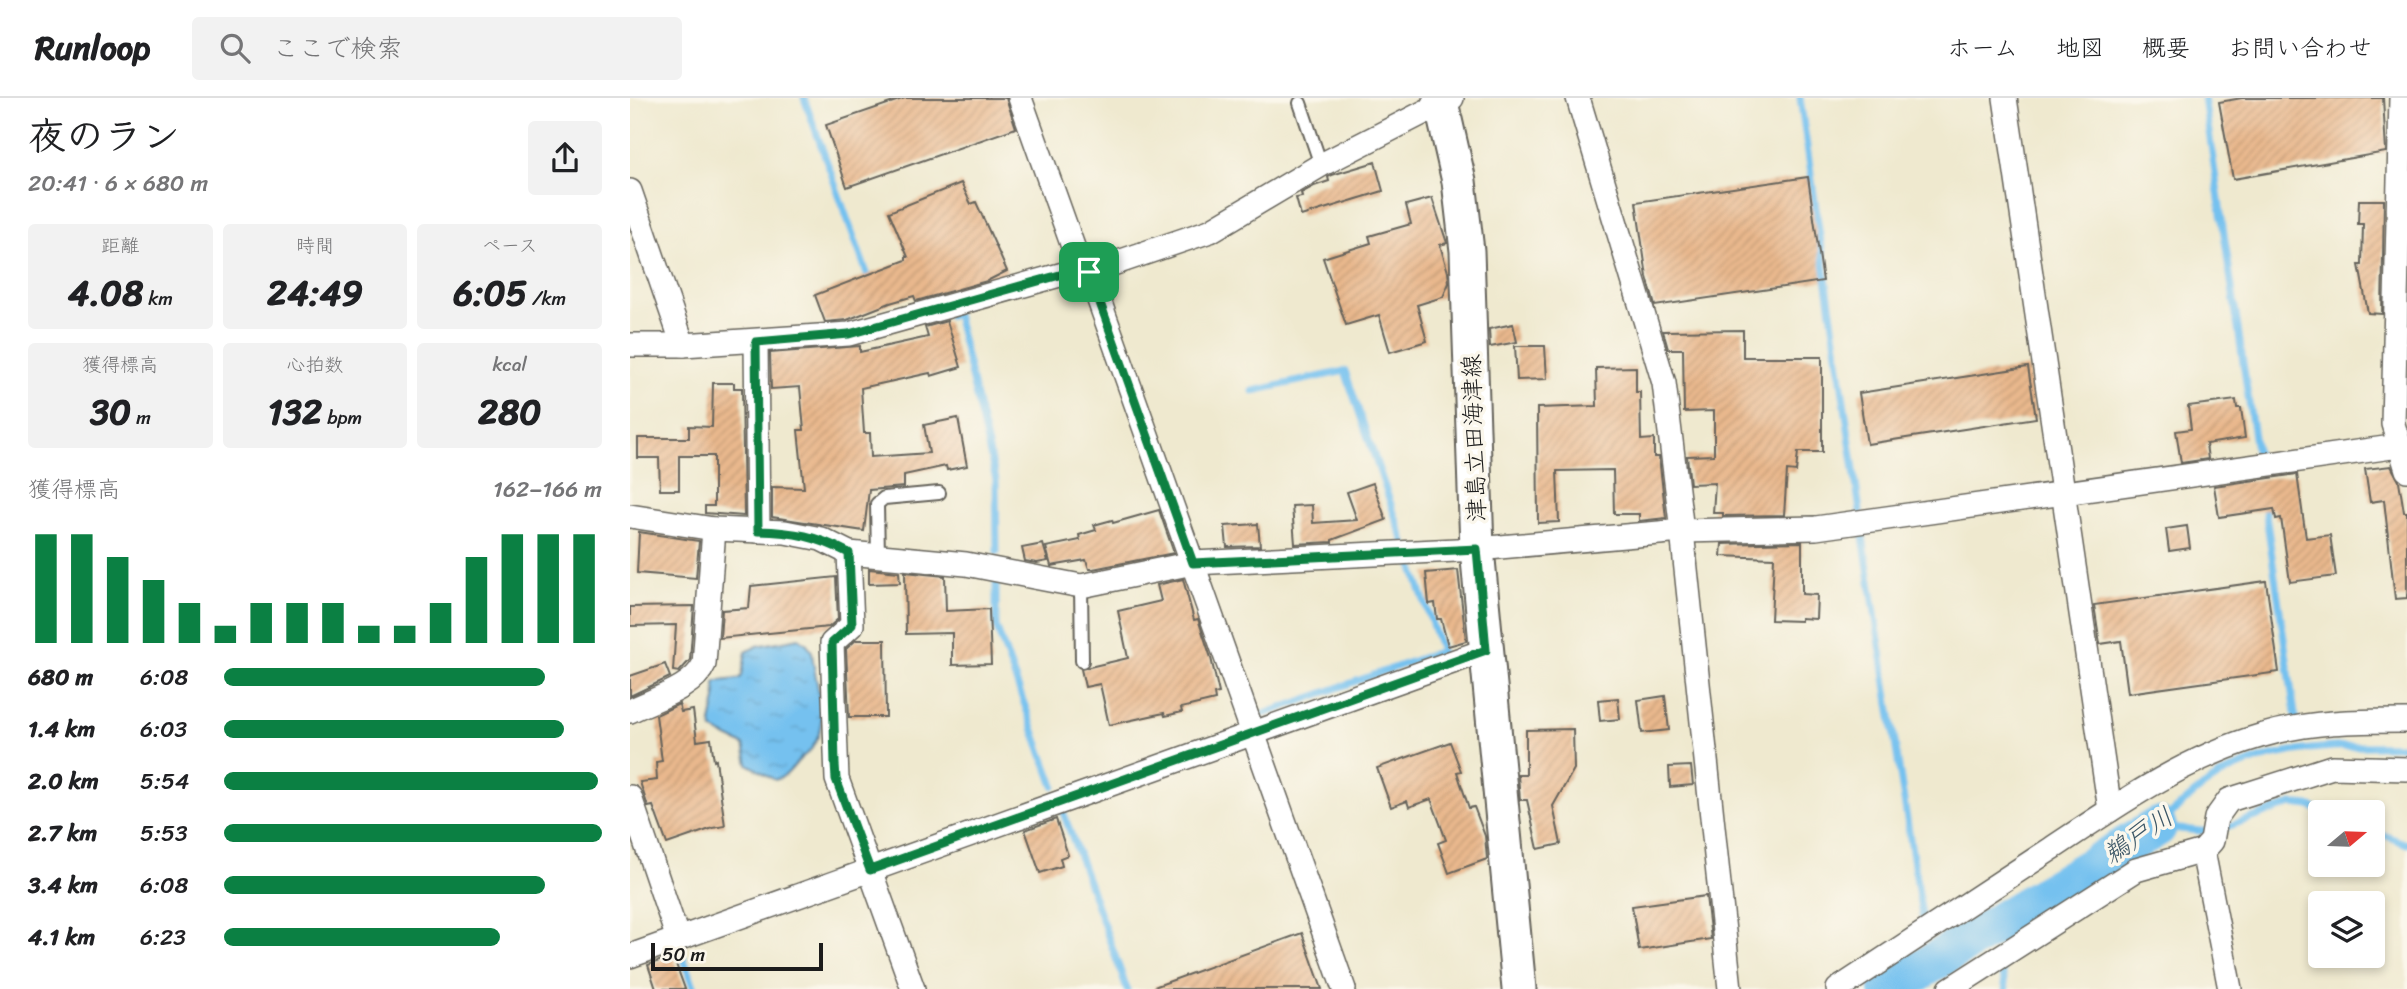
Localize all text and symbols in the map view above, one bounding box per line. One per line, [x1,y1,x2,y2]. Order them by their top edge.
search box [192,17,682,80]
text: Runloop [35,19,150,77]
text: ここで検索 [272,25,402,71]
text: ホーム [1947,27,2018,69]
text: 地図 [2056,27,2104,69]
text: 概要 [2142,27,2190,69]
text: お問い合わせ [2228,27,2372,69]
icon: search [216,29,254,67]
text: 夜のラン [28,103,180,170]
button: share [528,121,602,195]
text: 20:41 · 6 × 680 m [28,163,208,204]
text: 距離 [101,229,139,262]
text: 時間 [296,229,334,262]
text: ペース [482,229,538,262]
pin [1059,242,1119,302]
icon: arrive [1070,253,1108,291]
text: 4.08 [68,262,143,324]
text: 24:49 [267,262,363,324]
text: 6:05 [453,262,527,324]
text: km [143,282,173,315]
text: /km [527,282,566,315]
text: 獲得標高 [82,348,158,381]
text: 心拍数 [286,348,344,381]
text: kcal [492,348,527,381]
street label: 津島立田海津線 [1450,353,1498,523]
text: 30 [90,381,131,443]
text: 132 [268,381,322,443]
text: 280 [478,381,541,443]
text: m [131,401,151,434]
text: bpm [322,401,362,434]
text: 獲得標高 [28,469,120,510]
text: 162–166 m [493,469,602,510]
text: 680 m [28,657,93,698]
text: 6:08 [140,657,188,698]
text: 1.4 km [28,709,95,750]
text: 6:03 [140,709,187,750]
text: 2.0 km [28,761,99,802]
text: 5:54 [140,761,189,802]
water label: 鵜戸川 [2093,794,2183,876]
north arrow [2308,800,2385,877]
map controls [2308,800,2385,968]
text: 2.7 km [28,813,97,854]
text: 5:53 [140,813,188,854]
text: 3.4 km [28,865,98,906]
text: 6:08 [140,865,188,906]
button: layers [2308,891,2385,968]
text: 4.1 km [28,917,95,958]
text: 6:23 [140,917,186,958]
text: 50 m [662,938,705,971]
scale bar [651,940,822,972]

